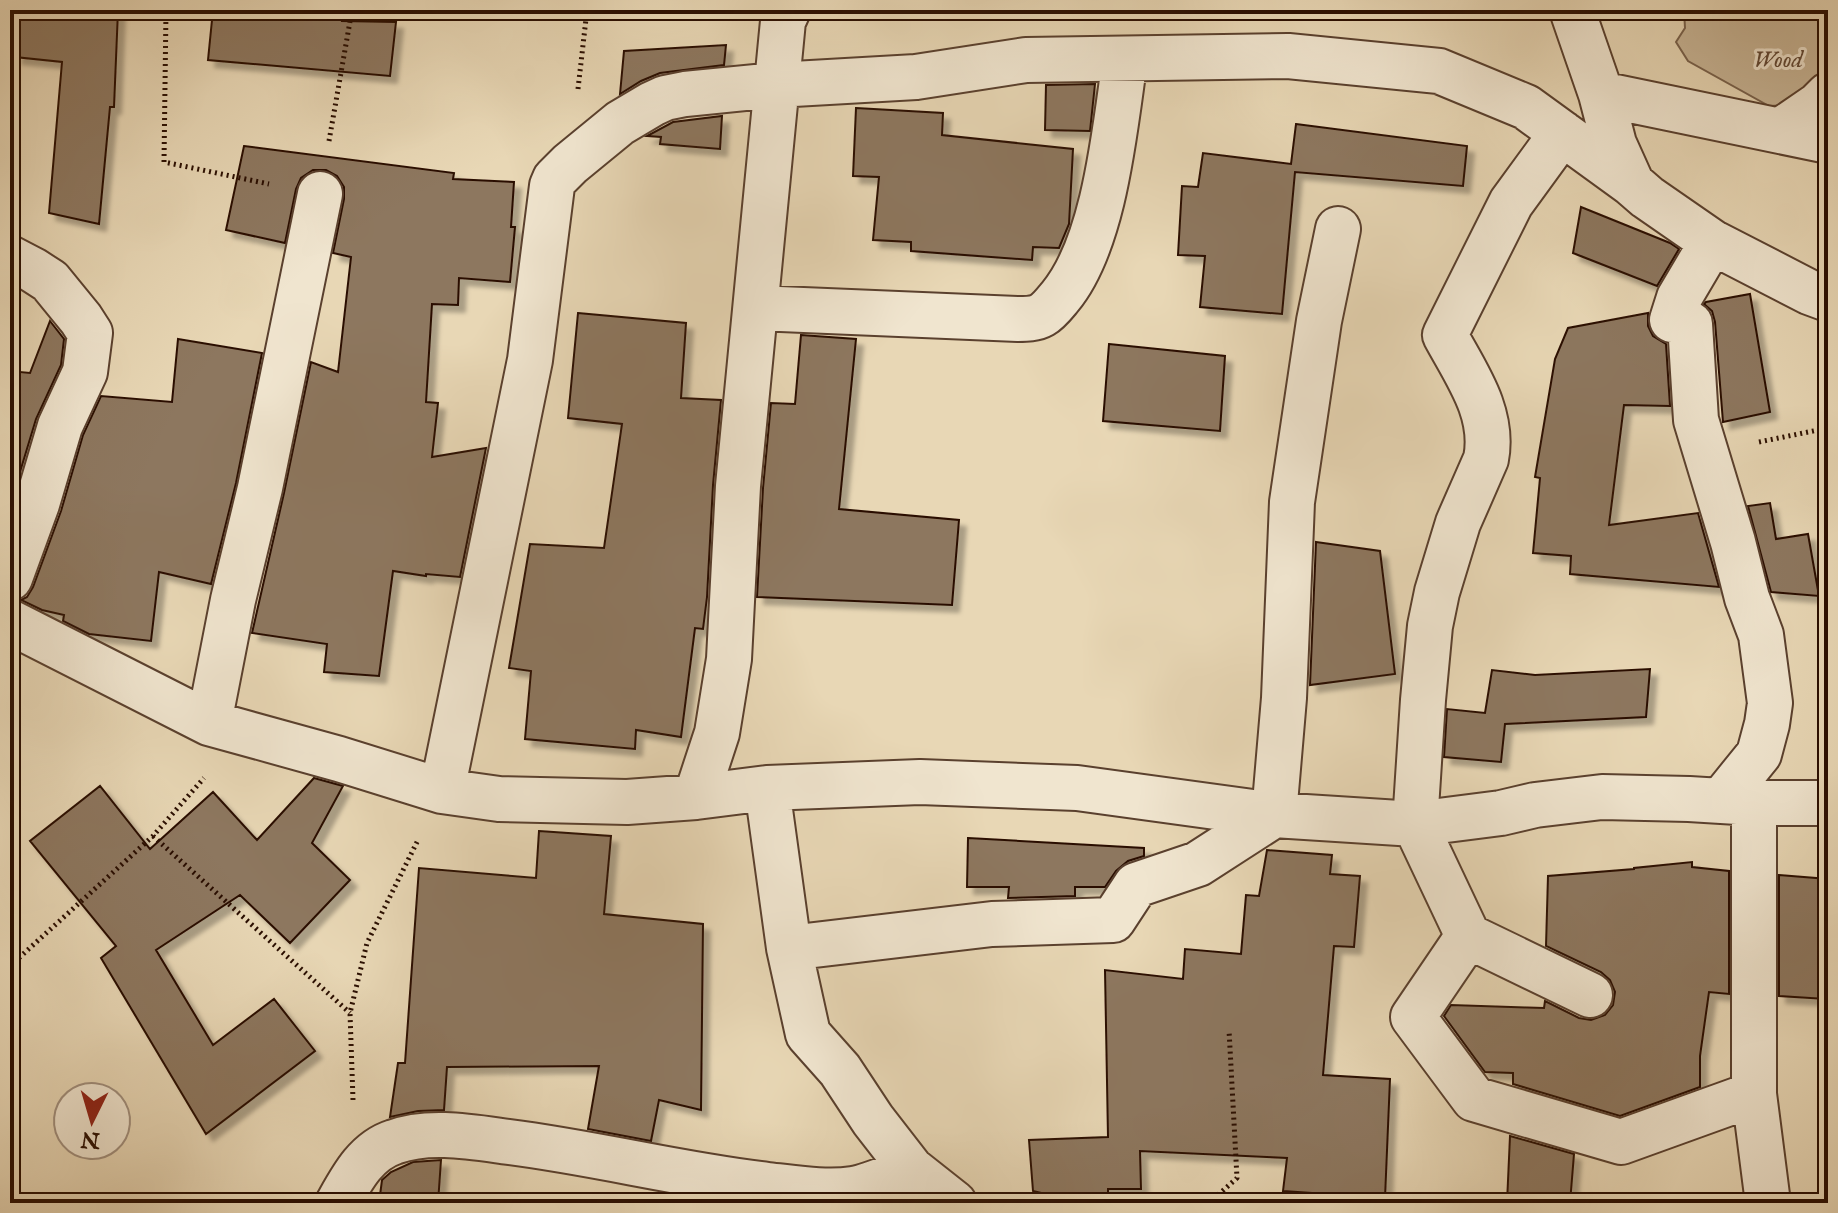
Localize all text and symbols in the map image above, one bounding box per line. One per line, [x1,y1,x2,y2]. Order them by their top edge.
park label: Wood [1753,45,1804,76]
north arrow [52,1081,132,1161]
text: N [80,1124,102,1154]

